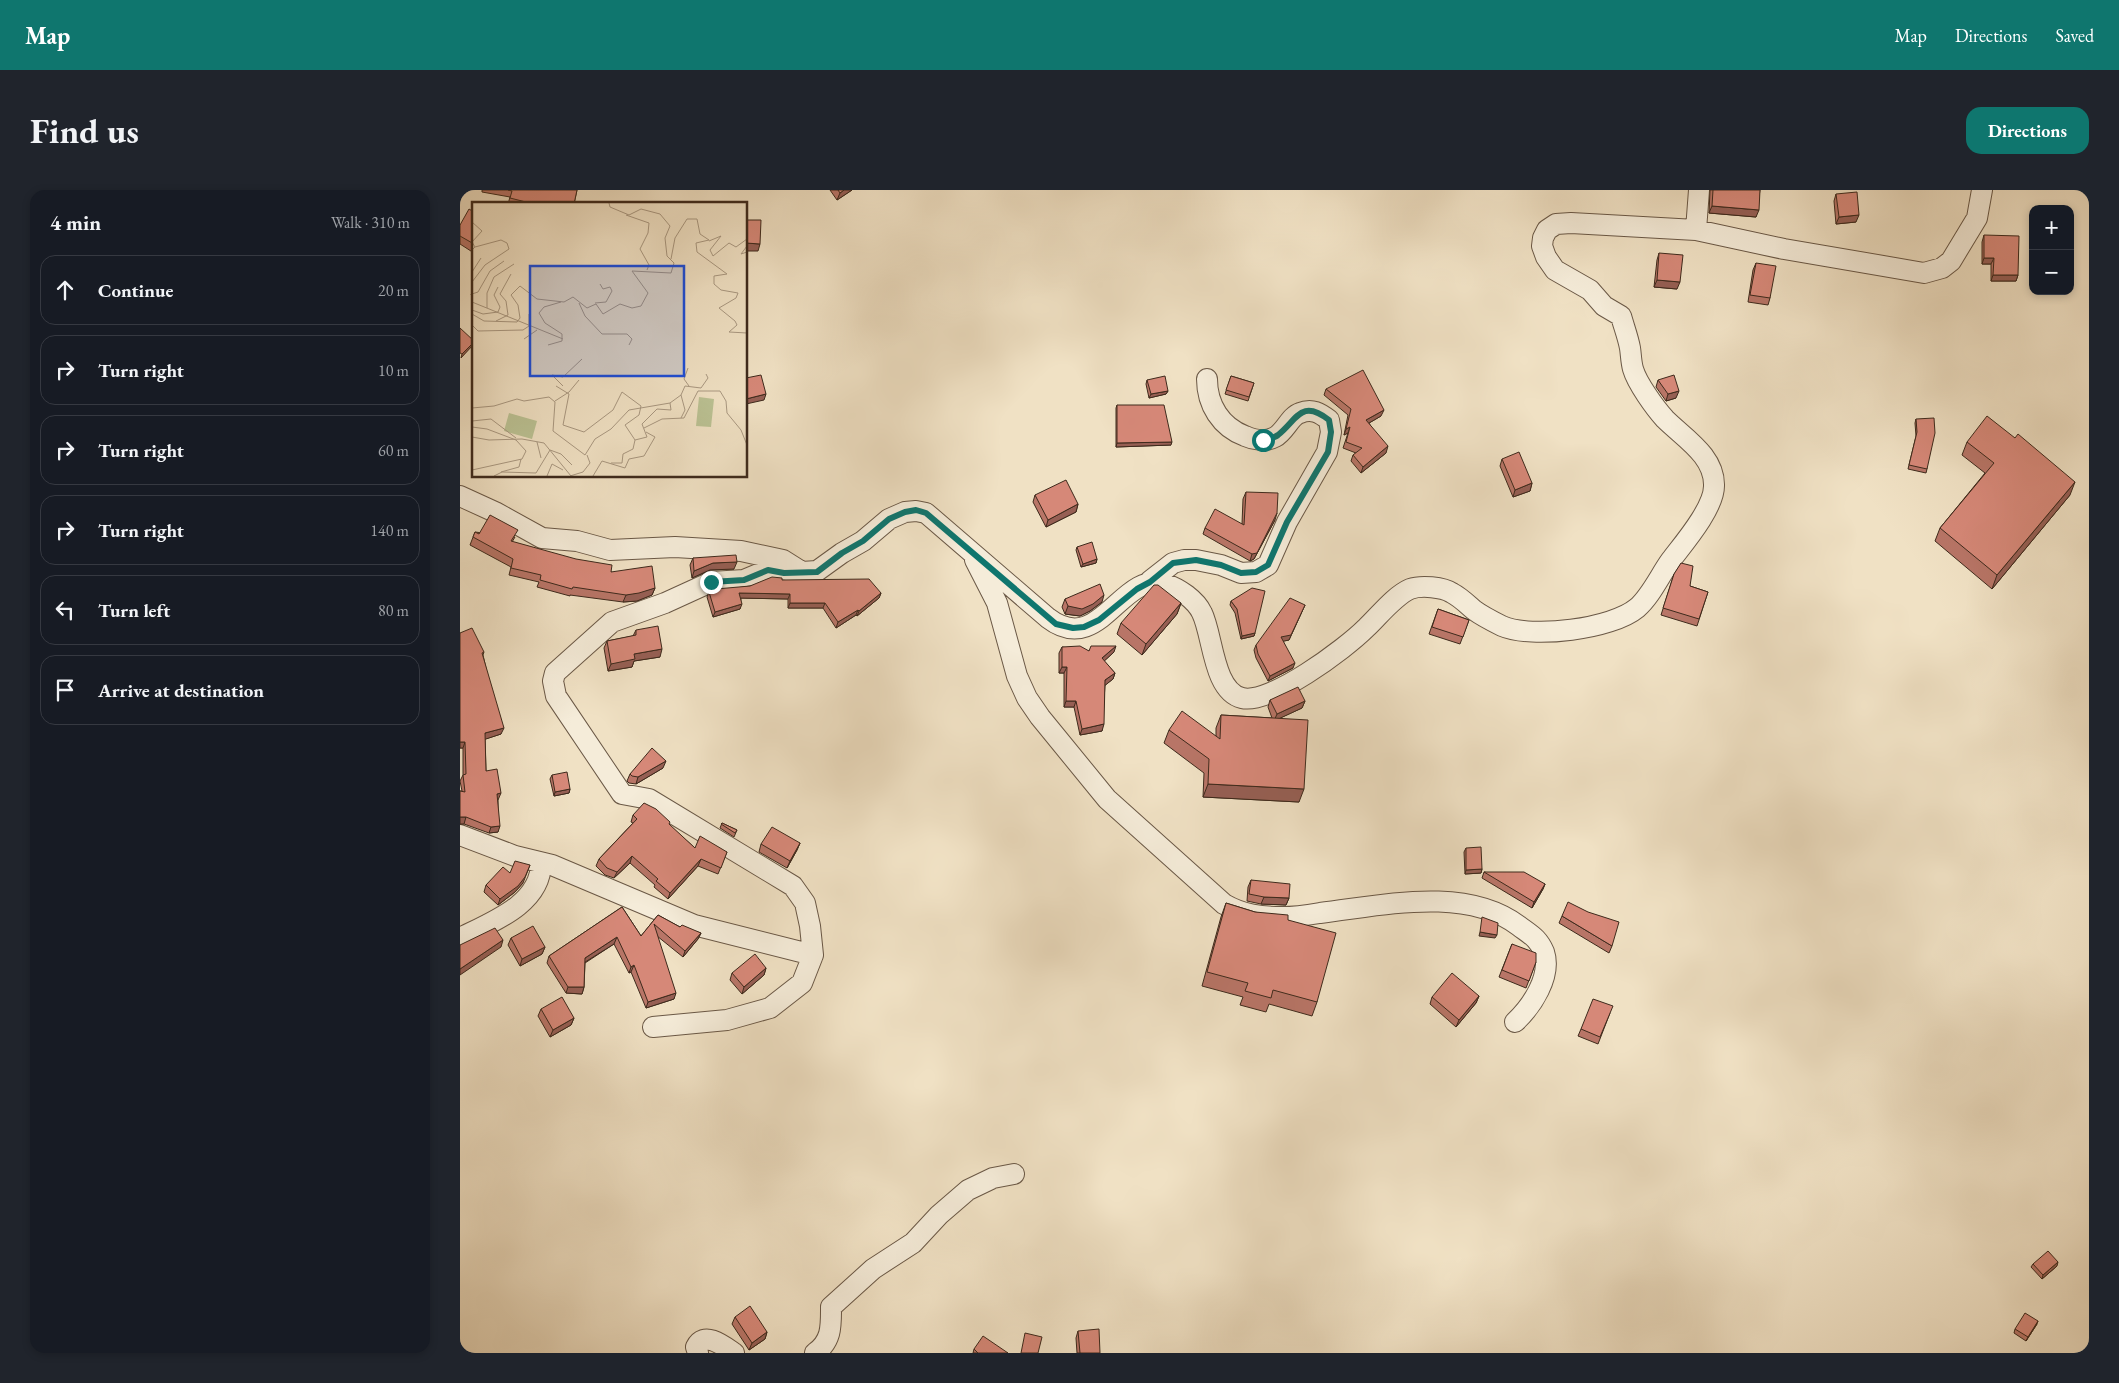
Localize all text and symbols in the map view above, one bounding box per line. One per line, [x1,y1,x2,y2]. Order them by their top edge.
text: Map [25,20,70,51]
text: Map [1895,24,1927,47]
text: Directions [1955,24,2027,47]
text: Saved [2055,24,2094,47]
button: Directions [1966,107,2089,154]
text: Find us [30,108,139,153]
inset map [472,202,748,478]
map controls [2029,205,2074,295]
button: + [2029,205,2074,250]
text: 4 min [50,209,101,236]
text: Walk · 310 m [331,212,410,233]
button: − [2029,250,2074,295]
icon: ahead [51,276,79,304]
text: Continue [98,278,173,303]
text: 20 m [378,280,409,301]
icon: right [51,356,79,384]
text: Turn right [98,358,184,383]
text: 10 m [378,360,409,381]
route start [1252,429,1275,452]
icon: right [51,436,79,464]
text: Turn right [98,438,184,463]
text: 60 m [378,440,409,461]
icon: right [51,516,79,544]
text: Turn right [98,518,184,543]
text: 140 m [370,520,409,541]
route end [700,571,723,594]
icon: left [51,596,79,624]
text: Turn left [98,598,170,623]
text: 80 m [378,600,409,621]
icon: arrive [51,676,79,704]
text: Arrive at destination [98,678,264,703]

